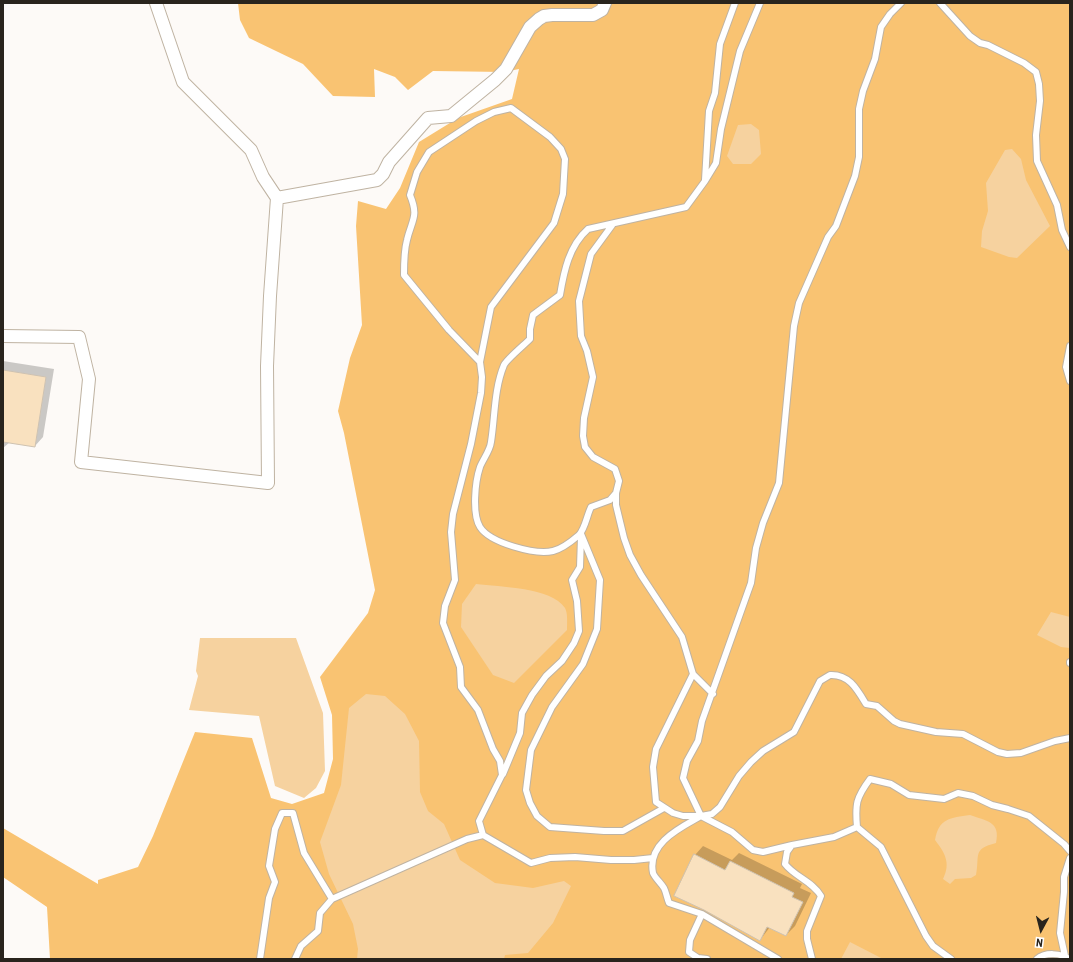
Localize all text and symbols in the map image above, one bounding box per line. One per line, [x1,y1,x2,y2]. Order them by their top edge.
north arrow [1021,910,1061,950]
text: N [1035,936,1044,949]

